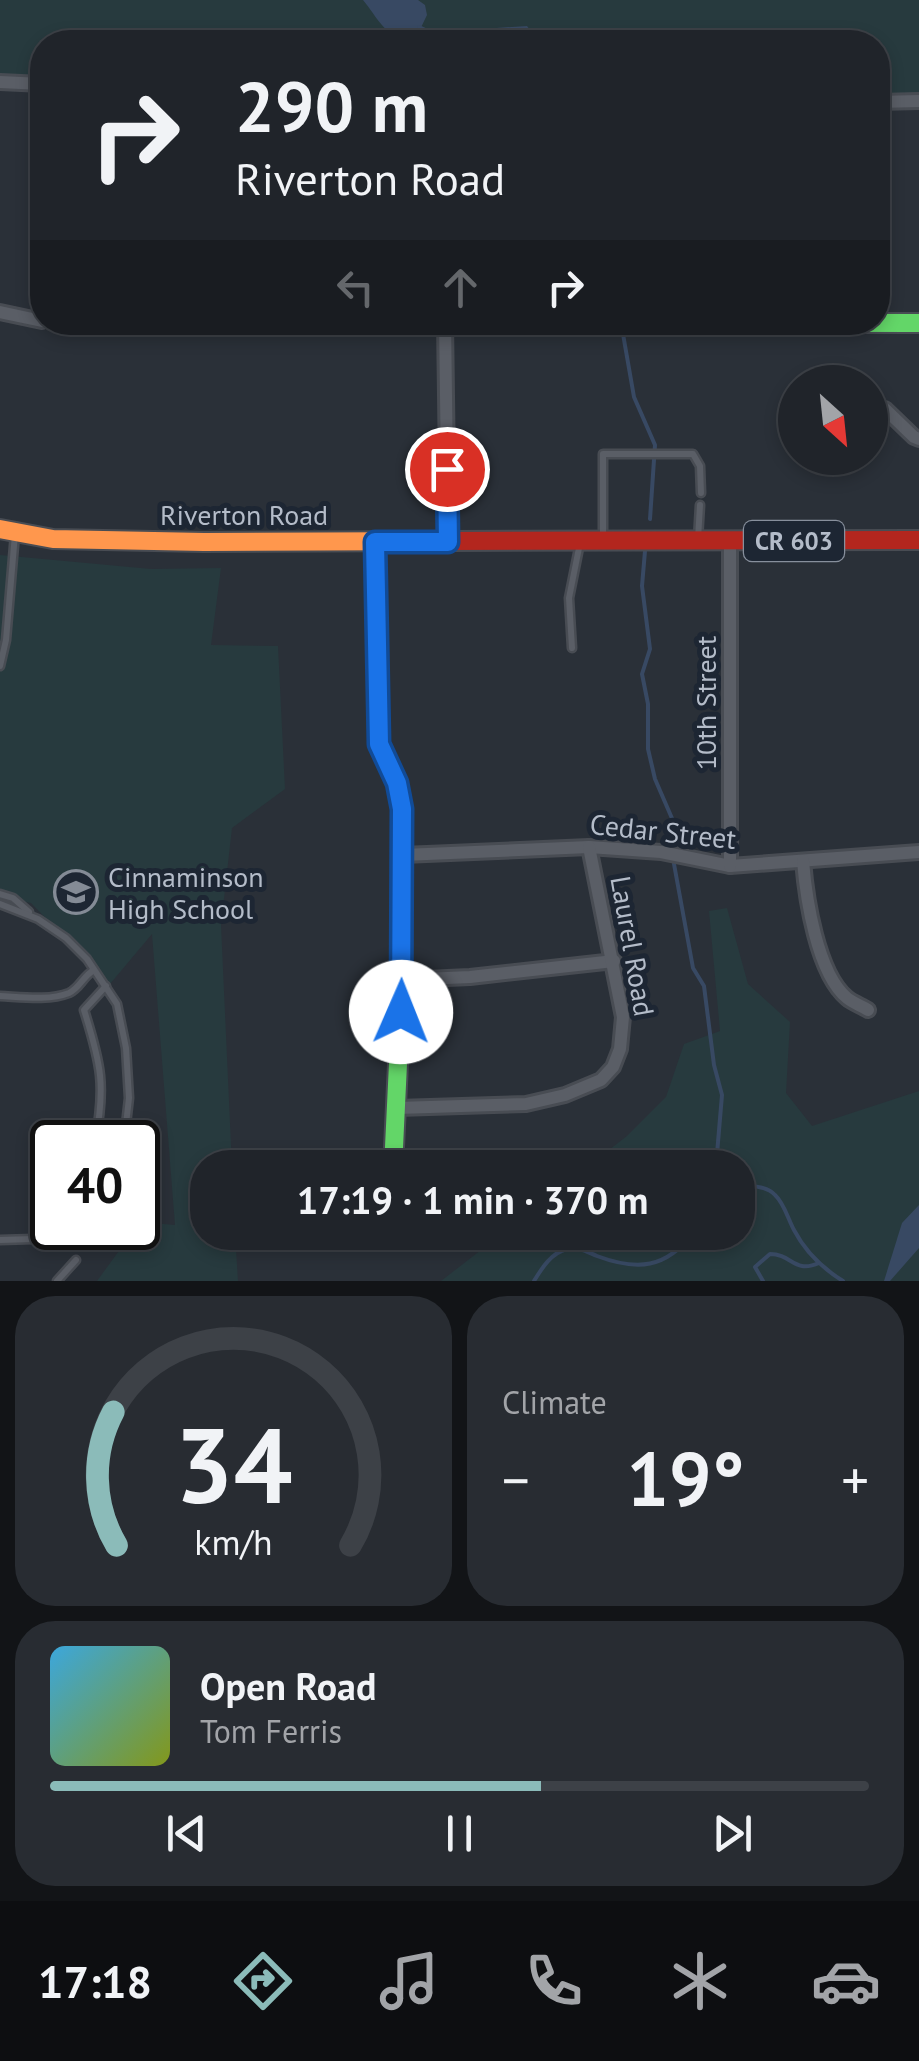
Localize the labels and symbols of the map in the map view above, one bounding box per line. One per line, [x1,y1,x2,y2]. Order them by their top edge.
north arrow [778,365,888,475]
pin [405,427,490,512]
street label: Riverton Road [160,496,328,533]
road number: CR 603 [744,521,844,561]
street label: 10th Street [687,635,724,770]
street label: Cedar Street [588,805,738,857]
place label: Cinnaminson High School [108,858,264,927]
school or university icon: Cinnaminson High School [53,869,99,915]
street label: Laurel Road [602,873,664,1019]
position arrow [349,960,453,1064]
speed limit sign: 40 [30,1120,160,1250]

